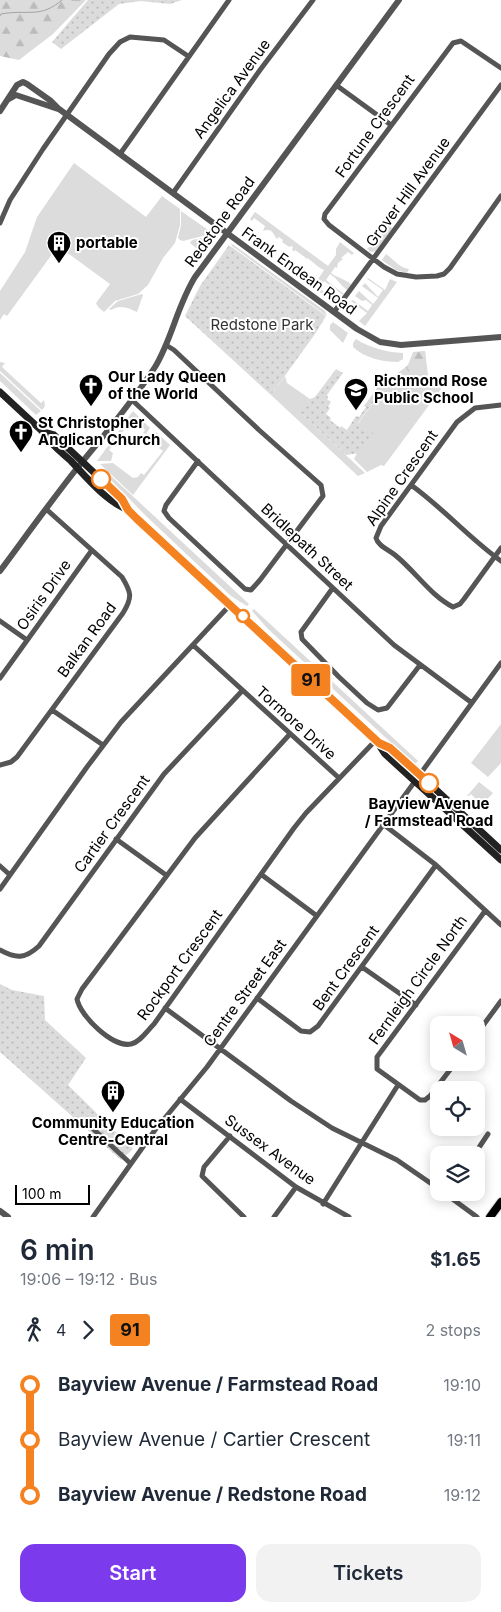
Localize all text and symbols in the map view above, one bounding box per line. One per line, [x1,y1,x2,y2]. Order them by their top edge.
street label: Angelica Avenue [189,35,274,142]
street label: Fortune Crescent [331,70,418,181]
street label: Grover Hill Avenue [361,133,454,250]
street label: Redstone Road [180,173,259,271]
street label: Frank Endean Road [238,223,360,319]
building icon: portable [46,230,72,264]
place label: portable [76,233,138,252]
park label: Redstone Park [211,315,314,334]
place label: Our Lady Queen of the World [108,367,226,403]
place label: Richmond Rose Public School [374,371,488,407]
church icon: Our Lady Queen of the World [78,373,104,407]
school or university icon: Richmond Rose Public School [343,377,369,411]
place label: St Christopher Anglican Church [38,413,160,449]
church icon: St Christopher Anglican Church [8,419,34,453]
street label: Alpine Crescent [361,426,442,529]
unlabelled marker [91,469,111,489]
street label: Bridlepath Street [257,499,357,594]
street label: Osiris Drive [12,556,75,634]
street label: Balkan Road [53,599,120,681]
unlabelled marker [236,609,250,623]
line badge: 91 [288,664,334,696]
text: 91 [301,669,321,690]
street label: Tormore Drive [252,682,340,764]
street label: Cartier Crescent [70,771,154,876]
marker: Bayview Avenue / Farmstead Road [419,773,439,793]
place label: Bayview Avenue / Farmstead Road [365,794,493,830]
street label: Rockport Crescent [133,905,226,1024]
street label: Fernleigh Circle North [364,911,471,1048]
street label: Bent Crescent [308,921,383,1014]
street label: Centre Street East [199,935,290,1050]
north arrow [430,1016,485,1071]
map controls [430,1016,485,1201]
building icon: Community Education Centre-Central [100,1079,126,1113]
button: locate [430,1081,485,1136]
street label: Sussex Avenue [221,1110,320,1189]
place label: Community Education Centre-Central [32,1113,194,1149]
button: layers [430,1146,485,1201]
scale bar [15,1182,90,1205]
text: 100 m [22,1185,62,1202]
text: 6 min [20,1233,95,1267]
text: $1.65 [430,1248,481,1271]
text: 19:06 – 19:12 · Bus [20,1269,157,1289]
icon: walk [20,1316,48,1344]
icon: forward [74,1316,102,1344]
text: 91 [120,1319,140,1340]
text: 4 [56,1320,66,1340]
text: 2 stops [425,1320,481,1340]
text: Bayview Avenue / Farmstead Road [58,1373,378,1396]
text: 19:10 [443,1375,481,1395]
text: Bayview Avenue / Cartier Crescent [58,1428,370,1451]
text: 19:11 [447,1430,481,1450]
text: Bayview Avenue / Redstone Road [58,1483,367,1506]
text: 19:12 [444,1485,481,1505]
button: Start [20,1544,246,1602]
button: Tickets [256,1544,481,1602]

